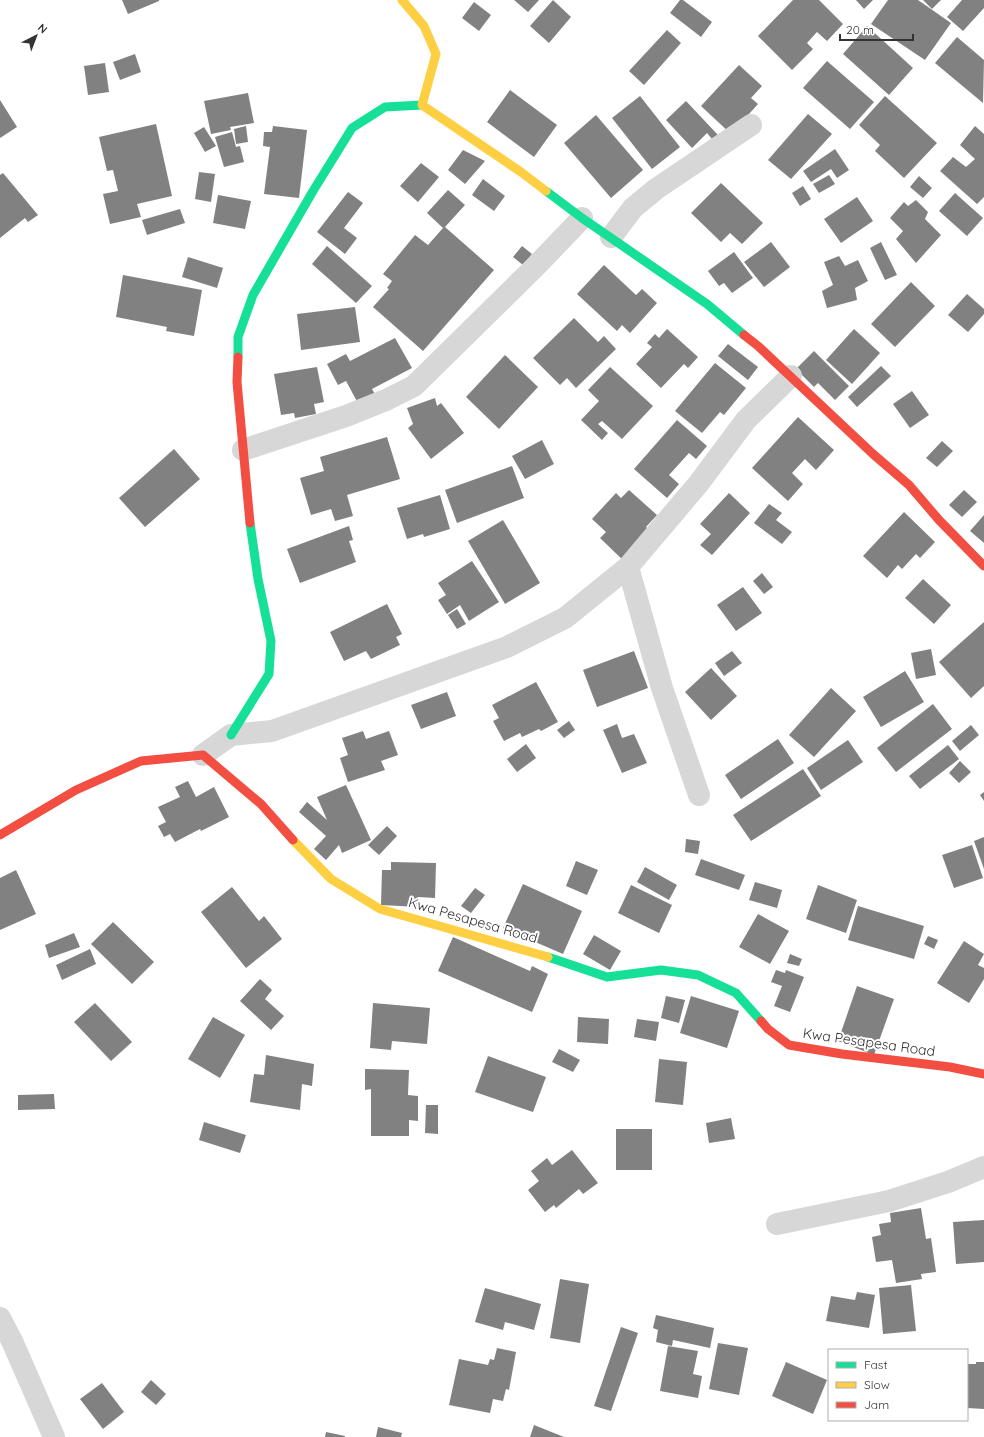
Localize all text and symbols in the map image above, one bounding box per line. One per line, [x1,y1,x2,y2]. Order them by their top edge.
north arrow [16,16,56,56]
scale bar [840,16,913,42]
text: N [35,21,50,36]
text: 20 m [846,22,874,37]
street label: Kwa Pesapesa Road [406,893,540,947]
street label: Kwa Pesapesa Road [802,1024,936,1060]
legend [828,1349,968,1421]
text: Fast [864,1357,888,1372]
text: Slow [864,1377,890,1392]
text: Jam [864,1397,889,1412]

